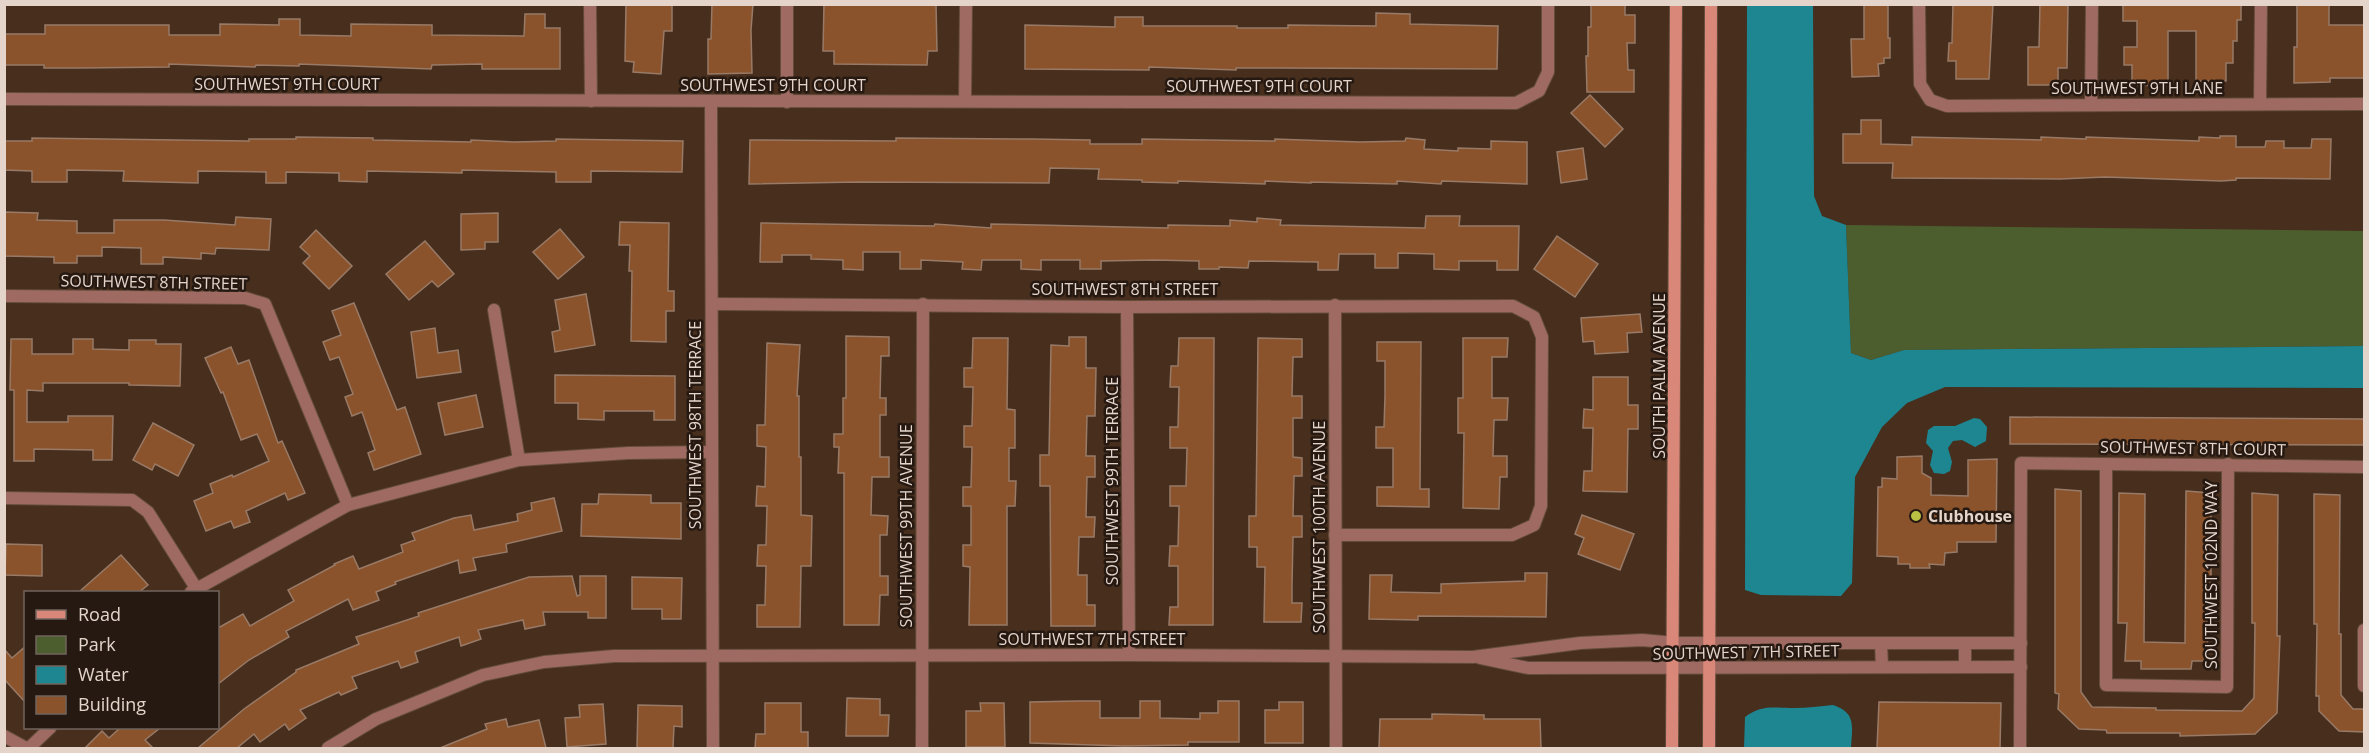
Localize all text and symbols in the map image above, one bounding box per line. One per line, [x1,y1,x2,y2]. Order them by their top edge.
street label: SOUTHWEST 9TH COURT [194,73,380,95]
street label: SOUTHWEST 9TH COURT [680,74,866,96]
street label: SOUTHWEST 9TH COURT [1166,75,1352,97]
street label: SOUTHWEST 9TH LANE [2051,77,2223,99]
street label: SOUTHWEST 8TH STREET [60,269,248,295]
street label: SOUTHWEST 8TH STREET [1032,278,1219,300]
street label: SOUTH PALM AVENUE [1648,293,1670,459]
street label: SOUTHWEST 98TH TERRACE [684,321,706,529]
street label: SOUTHWEST 99TH TERRACE [1101,377,1123,585]
street label: SOUTHWEST 100TH AVENUE [1308,421,1330,633]
street label: SOUTHWEST 99TH AVENUE [895,424,917,628]
street label: SOUTHWEST 8TH COURT [2100,435,2286,461]
street label: SOUTHWEST 102ND WAY [2200,481,2222,669]
place label: Clubhouse [1928,505,2012,527]
marker: Clubhouse [1909,509,1923,523]
legend [24,591,219,729]
text: Road [78,602,121,626]
street label: SOUTHWEST 7TH STREET [999,628,1186,650]
text: Park [78,632,116,656]
street label: SOUTHWEST 7TH STREET [1652,639,1840,665]
text: Water [78,662,129,686]
text: Building [78,692,146,716]

